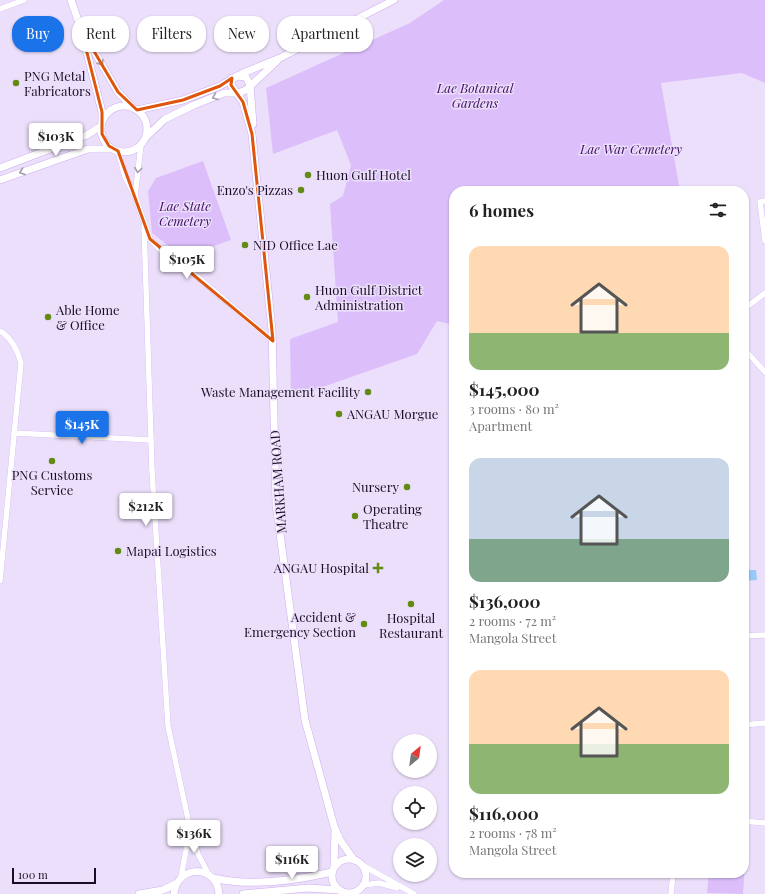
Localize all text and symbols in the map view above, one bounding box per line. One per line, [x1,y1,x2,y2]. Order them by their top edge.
chip: Buy [12,16,64,52]
chip: Rent [72,16,129,52]
chip: Filters [137,16,206,52]
chip: New [214,16,269,52]
chip: Apartment [277,16,373,52]
one-way arrow [96,59,103,66]
place label: PNG Metal Fabricators [24,67,91,99]
marker: PNG Metal Fabricators [11,78,21,88]
park label: Lae Botanical Gardens [436,79,515,111]
one-way arrow [211,92,218,100]
pin: $103K [28,123,84,157]
text: $103K [38,127,74,144]
park label: Lae War Cemetery [579,140,682,157]
place label: Huon Gulf Hotel [316,166,411,183]
one-way arrow [134,167,143,173]
one-way arrow [19,168,26,176]
marker: Huon Gulf Hotel [303,170,313,180]
place label: Enzo's Pizzas [217,181,293,198]
marker: Enzo's Pizzas [296,185,306,195]
park label: Lae State Cemetery [158,197,211,229]
text: 6 homes [469,199,534,221]
icon: filters [707,199,729,221]
place label: NID Office Lae [253,236,338,253]
marker: NID Office Lae [240,240,250,250]
pin: $105K [159,246,215,280]
text: $105K [169,250,205,267]
icon: home [563,272,635,344]
place label: Huon Gulf District Administration [314,281,423,313]
marker: Huon Gulf District Administration [302,292,312,302]
place label: Able Home & Office [55,301,120,333]
marker: Able Home & Office [43,312,53,322]
text: $145,000 [469,378,540,400]
place label: Waste Management Facility [200,383,360,400]
marker: Waste Management Facility [363,387,373,397]
text: 3 rooms · 80 m² [469,400,559,417]
place label: ANGAU Morgue [346,405,439,422]
marker: ANGAU Morgue [334,409,344,419]
pin: $145K [54,411,110,445]
text: $145K [65,415,99,432]
text: Apartment [469,417,532,434]
street label: MARKHAM ROAD [265,430,290,534]
marker: PNG Customs Service [47,456,57,466]
place label: PNG Customs Service [12,466,92,498]
place label: Nursery [352,478,399,495]
marker: Nursery [402,482,412,492]
icon: home [563,484,635,556]
pin: $212K [118,493,174,527]
text: $212K [128,497,164,514]
place label: Operating Theatre [363,500,422,532]
marker: Operating Theatre [350,511,360,521]
place label: Mapai Logistics [126,542,217,559]
marker: Mapai Logistics [113,546,123,556]
place label: ANGAU Hospital [273,559,369,576]
marker: ANGAU Hospital [372,562,384,574]
text: $136,000 [469,590,541,612]
marker: Hospital Restaurant [406,599,416,609]
place label: Accident & Emergency Section [244,608,356,640]
place label: Hospital Restaurant [379,609,443,641]
text: 2 rooms · 72 m² [469,612,556,629]
marker: Accident & Emergency Section [359,619,369,629]
text: Mangola Street [469,629,556,646]
icon: home [563,696,635,768]
north arrow [393,734,437,778]
map controls [393,734,437,882]
button: locate [393,786,437,830]
text: $116,000 [469,802,539,824]
pin: $136K [166,820,222,854]
text: $136K [176,824,212,841]
text: 2 rooms · 78 m² [469,824,557,841]
button: layers [393,838,437,882]
text: Mangola Street [469,841,556,858]
pin: $116K [264,846,320,880]
text: $116K [275,850,309,867]
scale bar [12,866,96,885]
text: 100 m [18,867,48,882]

